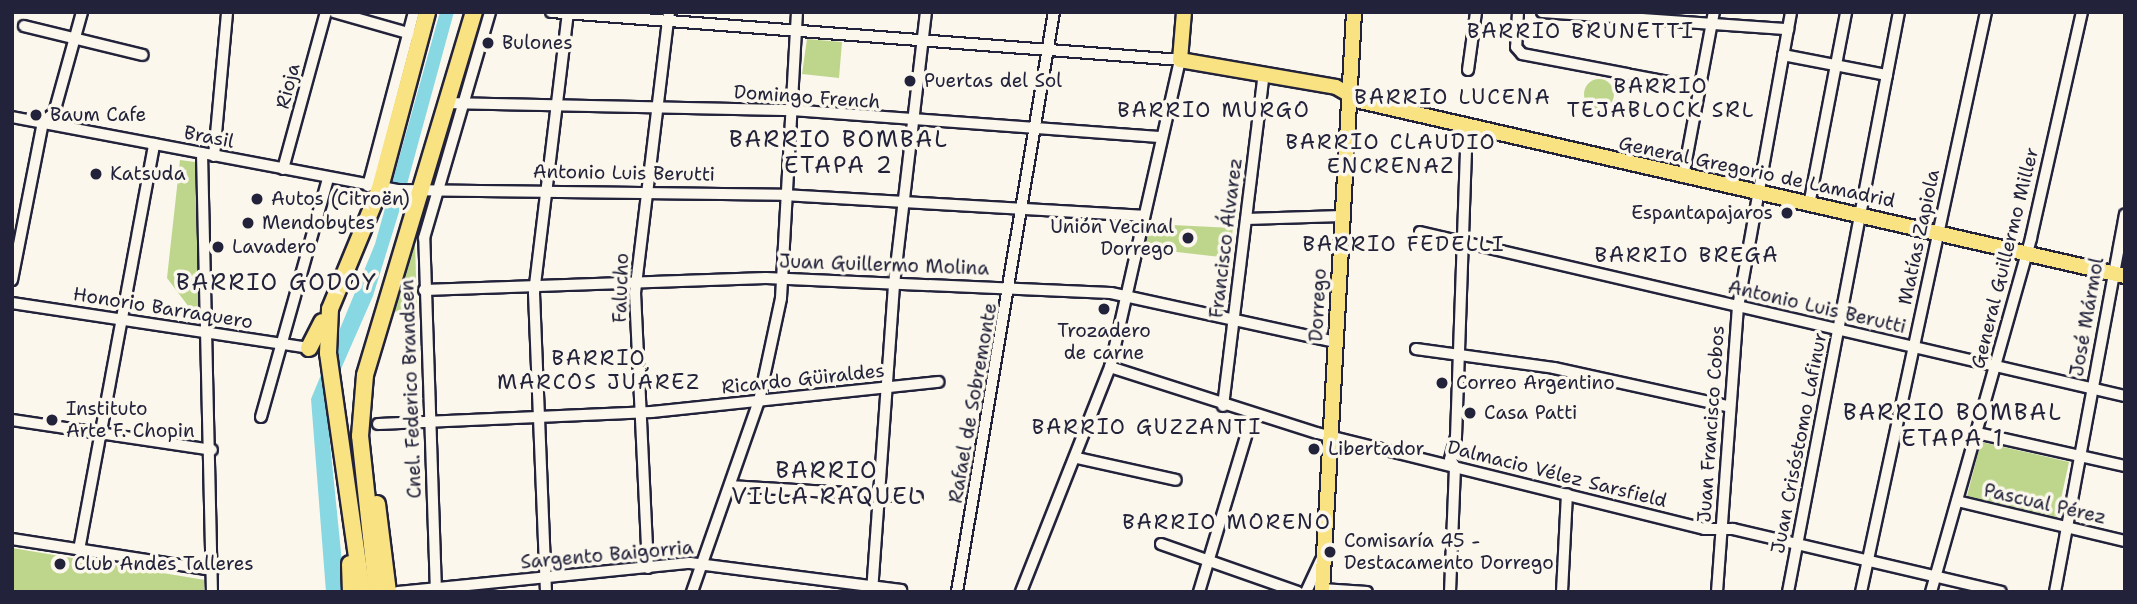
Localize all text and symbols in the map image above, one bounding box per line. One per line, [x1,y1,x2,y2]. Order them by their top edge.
district label: BARRIO BRUNETTI [1469,18,1693,44]
place label: Bulones [502,32,573,54]
marker: Bulones [480,35,496,51]
street label: Rioja [271,61,305,111]
place label: Puertas del Sol [924,70,1062,92]
marker: Puertas del Sol [902,73,918,89]
district label: BARRIO TEJABLOCK SRL [1568,73,1754,123]
street label: Domingo French [733,80,881,114]
district label: BARRIO LUCENA [1356,84,1550,110]
district label: BARRIO MURGO [1119,97,1309,123]
place label: Baum Cafe [50,104,146,126]
marker: Baum Cafe [28,107,44,123]
street label: Brasil [182,121,236,153]
district label: BARRIO BOMBAL ETAPA 2 [731,125,947,179]
district label: BARRIO CLAUDIO ENCRENAZ [1287,129,1495,179]
street label: General Gregorio de Lamadrid [1617,132,1897,212]
street label: General Guillermo Miller [1966,145,2044,371]
street label: Francisco Álvarez [1205,157,1247,319]
street label: Antonio Luis Berutti [533,160,715,186]
place label: Katsuda [110,163,185,185]
marker: Katsuda [88,166,104,182]
street label: Matías Zapiola [1894,167,1944,307]
place label: Autos (Citroën) [271,188,410,210]
marker: Autos (Citroën) [249,191,265,207]
place label: Espantapajaros [1631,202,1773,224]
marker: Espantapajaros [1779,205,1795,221]
place label: Mendobytes [262,212,375,234]
marker: Mendobytes [240,215,256,231]
place label: Unión Vecinal Dorrego [1050,216,1174,260]
marker: Unión Vecinal Dorrego [1180,230,1196,246]
district label: BARRIO FEDELLI [1304,231,1504,257]
place label: Lavadero [232,236,316,258]
marker: Lavadero [210,239,226,255]
district label: BARRIO BREGA [1596,242,1778,268]
street label: Juan Guillermo Molina [779,250,989,280]
street label: Falucho [608,253,634,323]
street label: José Mármol [2065,256,2109,378]
district label: BARRIO GODOY [178,268,376,296]
street label: Dorrego [1305,268,1331,342]
street label: Antonio Luis Berutti [1726,275,1908,339]
street label: Cnel. Federico Brandsen [396,279,426,499]
street label: Honorio Barraquero [71,283,255,333]
street label: Rafael de Sobremonte [944,301,1002,505]
marker: Trozadero de carne [1096,301,1112,317]
place label: Trozadero de carne [1057,320,1151,364]
street label: Juan Francisco Cobos [1693,325,1729,523]
street label: Juan Crisóstomo Lafinur [1766,331,1832,555]
district label: BARRIO MARCOS JUÁREZ [499,345,699,395]
street label: Ricardo Güiraldes [720,359,886,399]
place label: Correo Argentino [1456,372,1615,394]
marker: Correo Argentino [1434,375,1450,391]
place label: Instituto Arte F. Chopin [66,398,195,442]
district label: BARRIO BOMBAL ETAPA 1 [1845,398,2061,452]
place label: Casa Patti [1484,402,1577,424]
marker: Casa Patti [1462,405,1478,421]
marker: Instituto Arte F. Chopin [44,412,60,428]
district label: BARRIO GUZZANTI [1034,414,1260,440]
street label: Dalmacio Vélez Sarsfield [1445,436,1669,512]
place label: Libertador [1328,438,1425,460]
marker: Libertador [1306,441,1322,457]
district label: BARRIO VILLA RAQUEL [733,456,921,510]
street label: Pascual Pérez [1981,479,2109,529]
district label: BARRIO MORENO [1124,509,1330,535]
place label: Comisaría 45 - Destacamento Dorrego [1344,530,1554,574]
street label: Sargento Baigorria [520,536,694,574]
marker: Comisaría 45 - Destacamento Dorrego [1322,544,1338,560]
place label: Club Andes Talleres [74,553,254,575]
marker: Club Andes Talleres [52,556,68,572]

